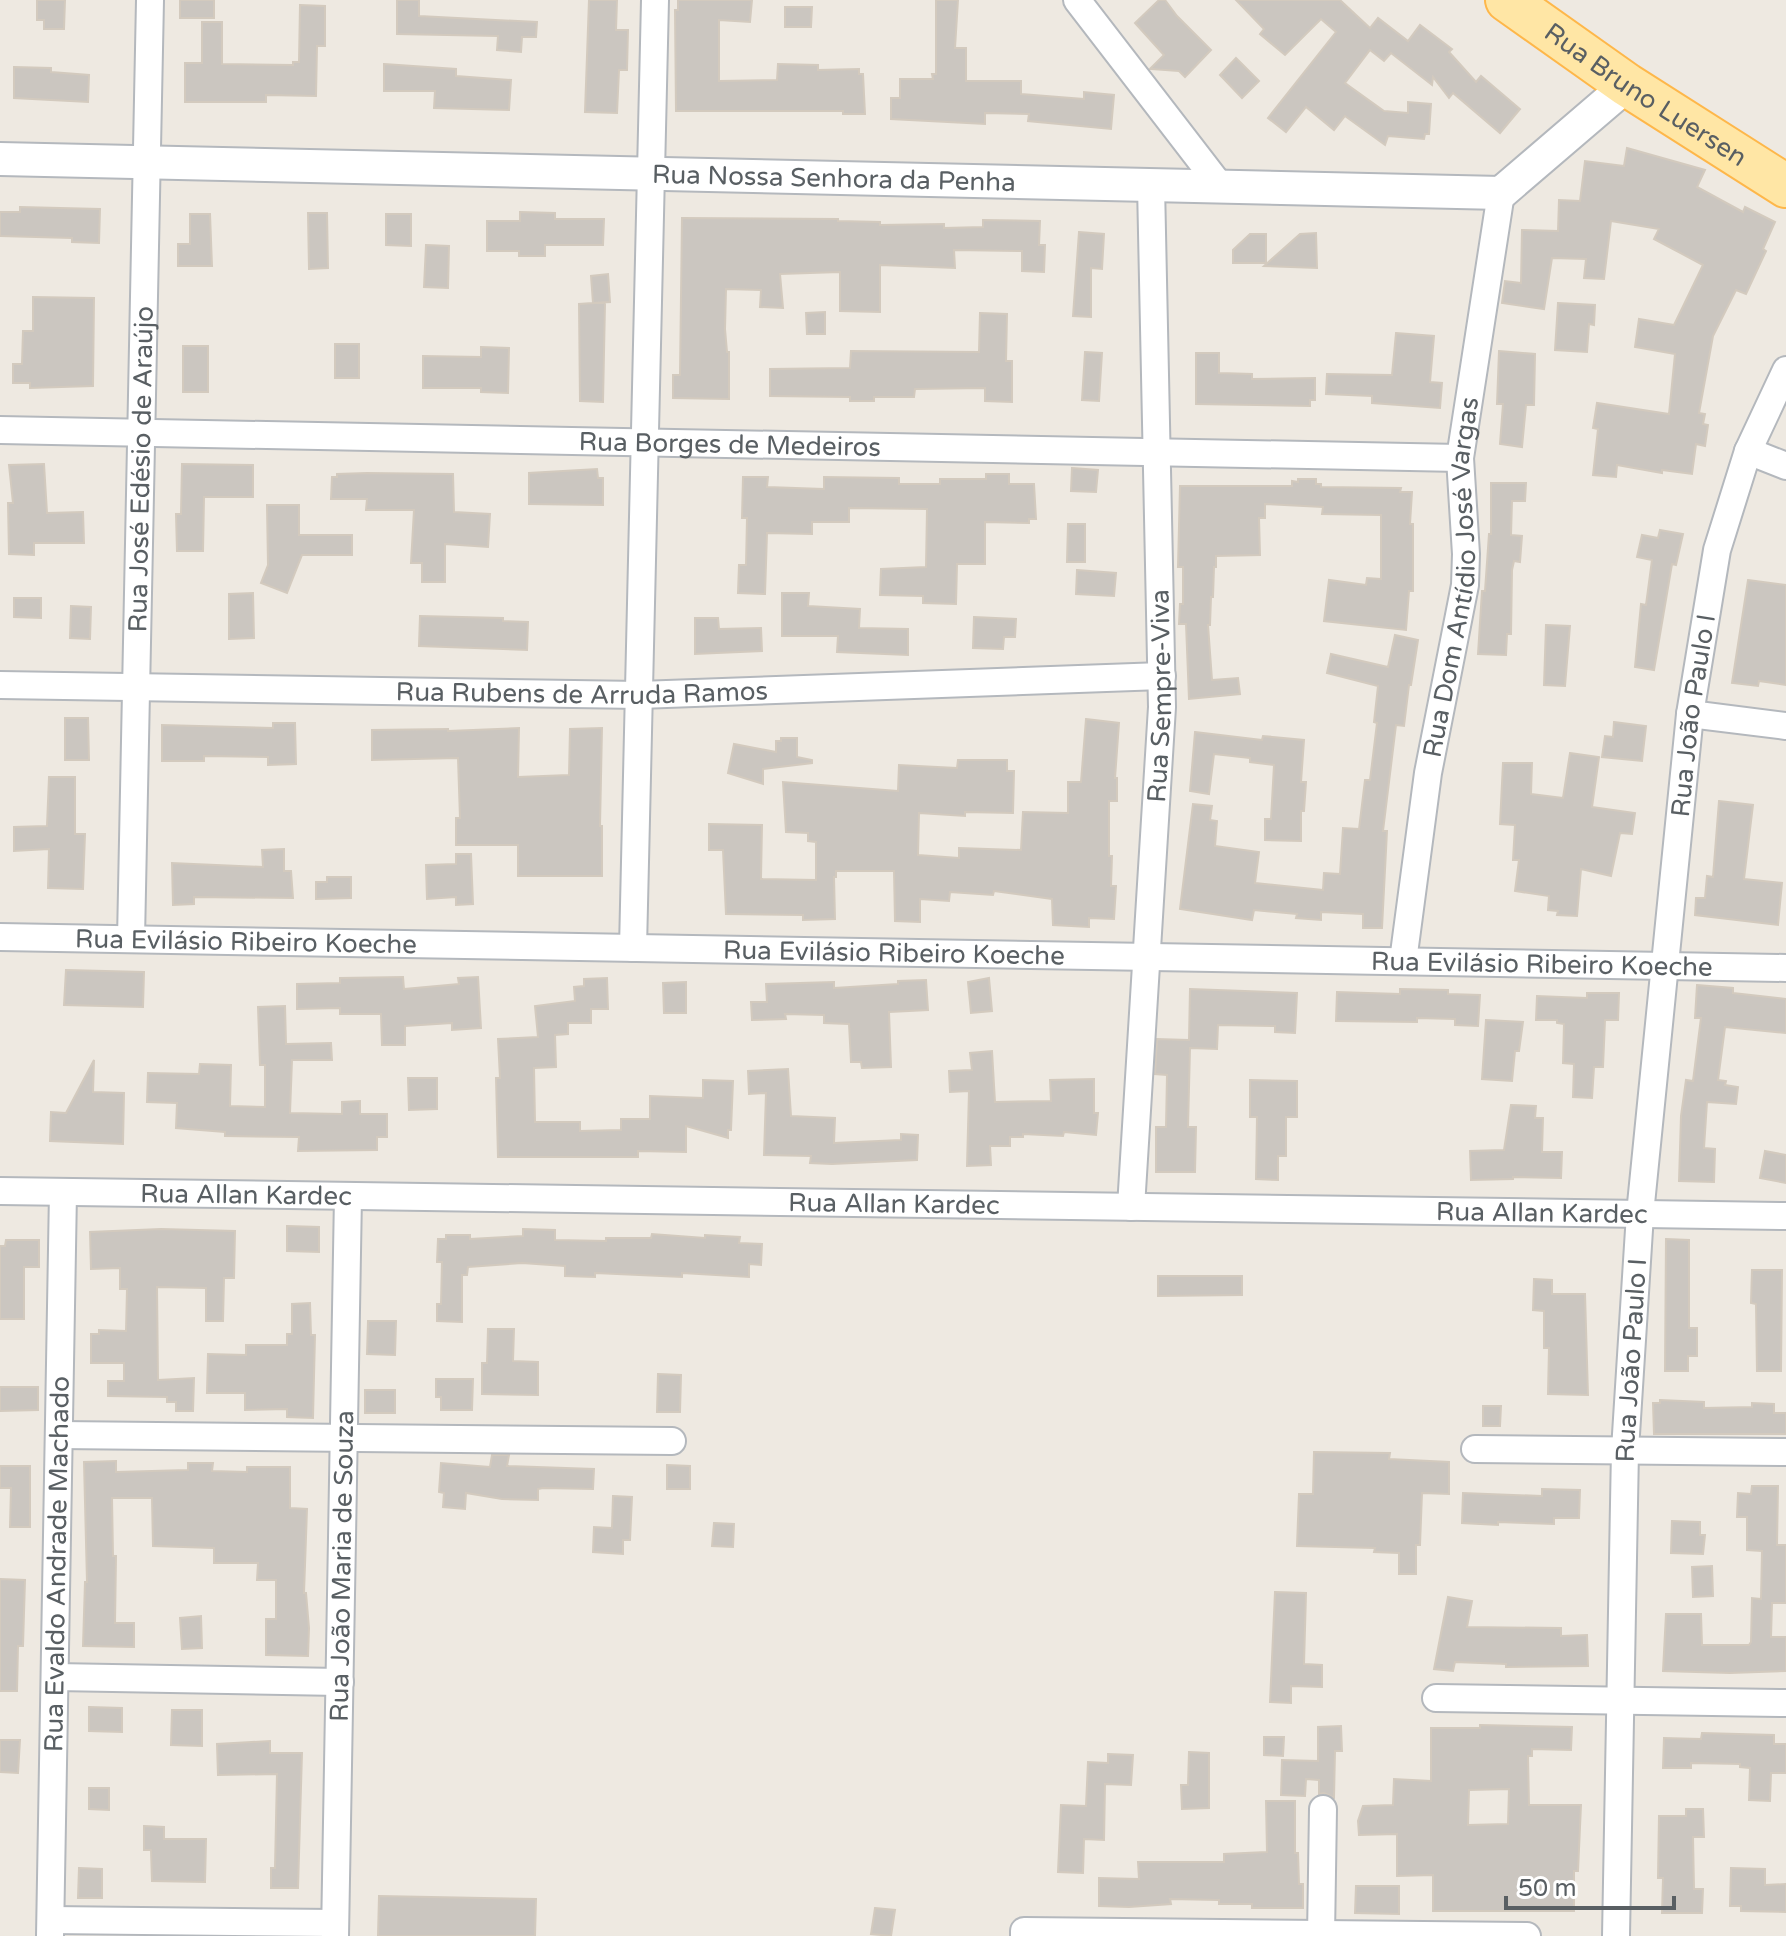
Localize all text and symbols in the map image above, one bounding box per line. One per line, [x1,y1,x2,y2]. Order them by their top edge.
street label: Rua Bruno Luersen [1539,16,1753,173]
street label: Rua Nossa Senhora da Penha [651,158,1016,198]
street label: Rua José Edésio de Araújo [122,306,159,633]
street label: Rua Dom Antídio José Vargas [1416,395,1485,760]
street label: Rua Borges de Medeiros [578,426,881,462]
street label: Rua Sempre-Viva [1141,589,1178,803]
street label: Rua João Paulo I [1664,612,1722,818]
street label: Rua Rubens de Arruda Ramos [396,675,769,711]
street label: Rua Evilásio Ribeiro Koeche [75,923,417,960]
street label: Rua Evilásio Ribeiro Koeche [723,934,1065,971]
street label: Rua Evilásio Ribeiro Koeche [1371,945,1713,982]
street label: Rua Allan Kardec [140,1177,352,1211]
street label: Rua Allan Kardec [788,1187,1000,1220]
street label: Rua Allan Kardec [1436,1196,1648,1230]
street label: Rua João Paulo I [1609,1257,1653,1463]
street label: Rua Evaldo Andrade Machado [38,1376,75,1752]
street label: Rua João Maria de Souza [323,1410,360,1722]
scale bar [1506,1860,1674,1910]
text: 50 m [1518,1874,1576,1903]

